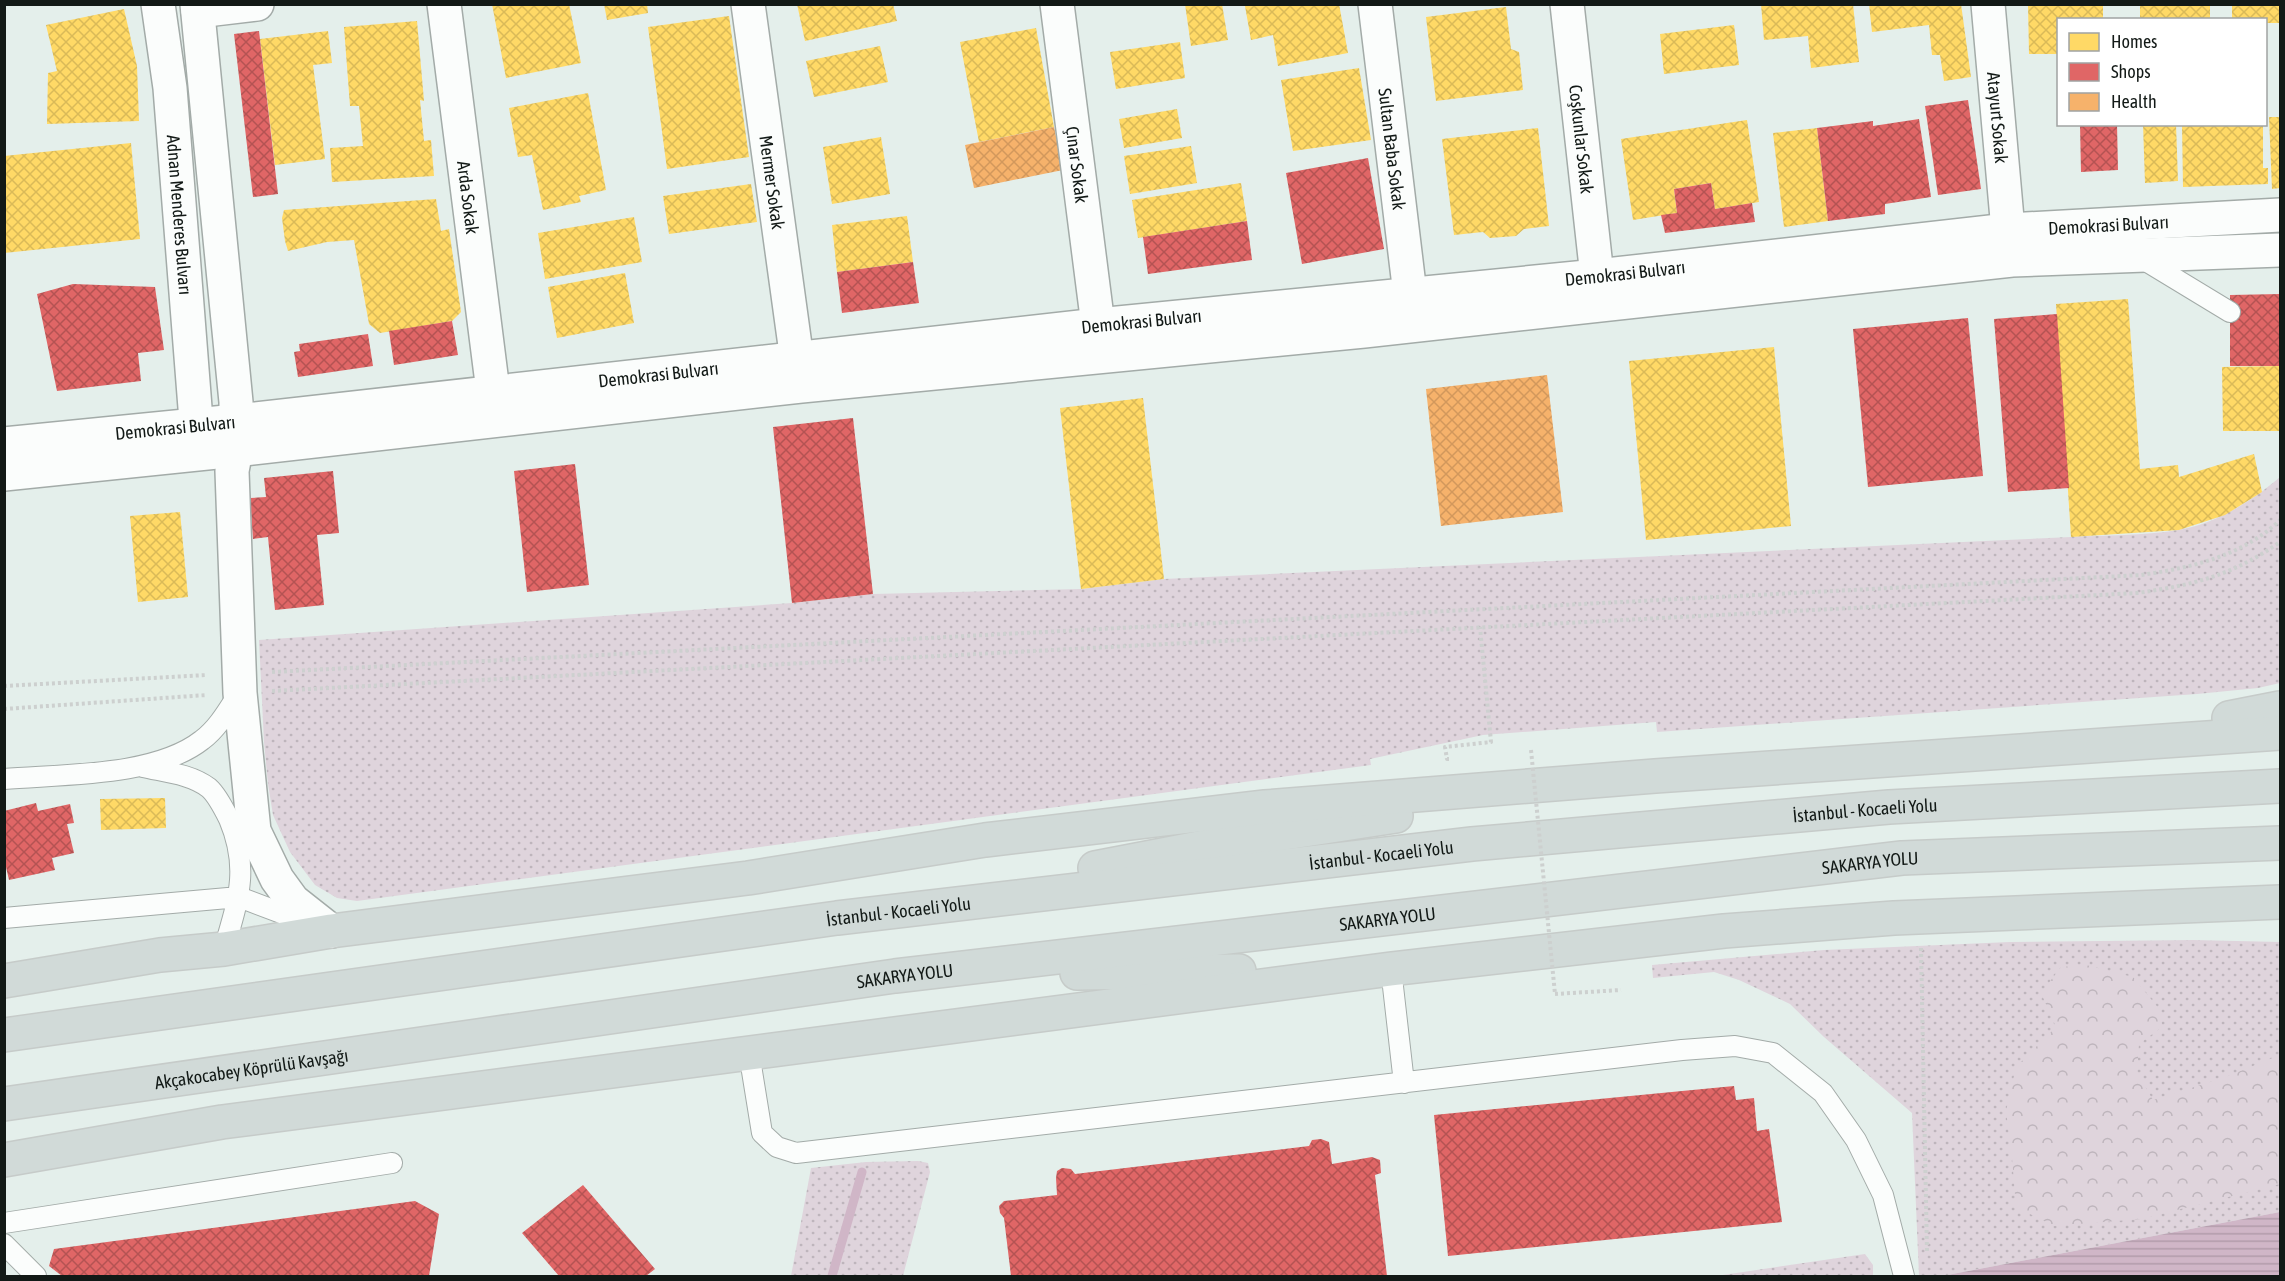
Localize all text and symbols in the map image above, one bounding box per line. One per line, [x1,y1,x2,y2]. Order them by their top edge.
legend [2057,18,2267,126]
text: Homes [2111,31,2157,52]
text: Shops [2111,61,2151,82]
street label: Atayurt Sokak [1984,71,2013,164]
street label: Coşkunlar Sokak [1565,84,1598,195]
street label: Sultan Baba Sokak [1375,87,1410,211]
text: Health [2111,91,2157,112]
street label: Çınar Sokak [1062,125,1093,204]
street label: Adnan Menderes Bulvarı [163,134,197,296]
street label: Mermer Sokak [756,134,789,231]
street label: Arda Sokak [453,160,484,235]
street label: Demokrasi Bulvarı [2047,211,2169,238]
street label: Demokrasi Bulvarı [1564,256,1686,290]
street label: Demokrasi Bulvarı [1080,304,1202,337]
street label: Demokrasi Bulvarı [597,357,719,391]
street label: Demokrasi Bulvarı [114,411,236,443]
street label: İstanbul - Kocaeli Yolu [1792,794,1938,826]
street label: İstanbul - Kocaeli Yolu [1308,836,1454,873]
street label: SAKARYA YOLU [1821,847,1919,878]
street label: İstanbul - Kocaeli Yolu [825,892,972,930]
street label: SAKARYA YOLU [1338,902,1437,934]
street label: SAKARYA YOLU [855,959,954,992]
street label: Akçakocabey Köprülü Kavşağı [153,1044,350,1093]

